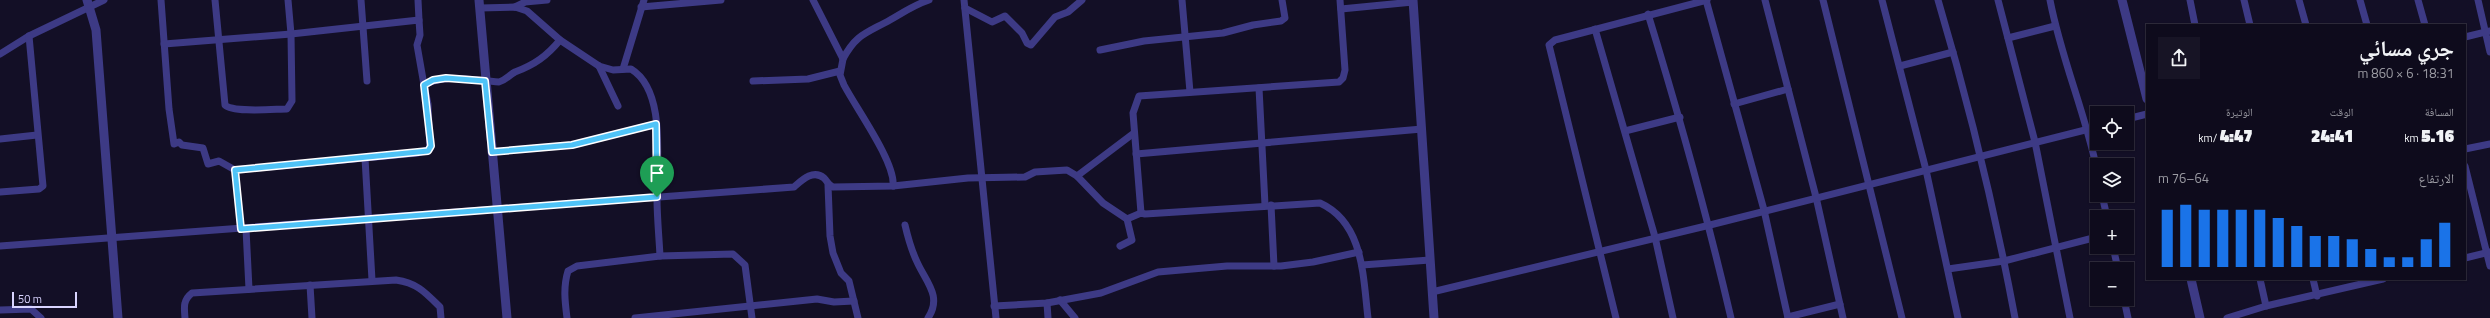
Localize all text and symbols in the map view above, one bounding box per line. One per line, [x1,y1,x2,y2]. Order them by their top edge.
text: جري مسائي [2359,31,2454,65]
button: share [2158,37,2200,79]
text: 18:31 · 6 × 860 m [2358,63,2454,83]
text: الوتيرة [2226,104,2253,120]
text: الوقت [2330,104,2353,120]
text: المسافة [2425,104,2454,120]
map controls [2090,106,2134,306]
button: locate [2090,106,2134,150]
text: 4:47 [2220,123,2253,149]
text: 24:41 [2311,123,2353,149]
text: 5.16 [2421,123,2454,149]
text: /km [2198,130,2220,146]
text: km [2404,130,2421,146]
pin [640,156,674,197]
button: layers [2090,158,2134,202]
icon: arrive [646,162,668,184]
text: 64–76 m [2158,168,2209,188]
text: الارتفاع [2419,168,2454,188]
button: + [2090,210,2134,254]
button: − [2090,262,2134,306]
scale bar [12,290,77,309]
text: 50 m [18,291,42,307]

